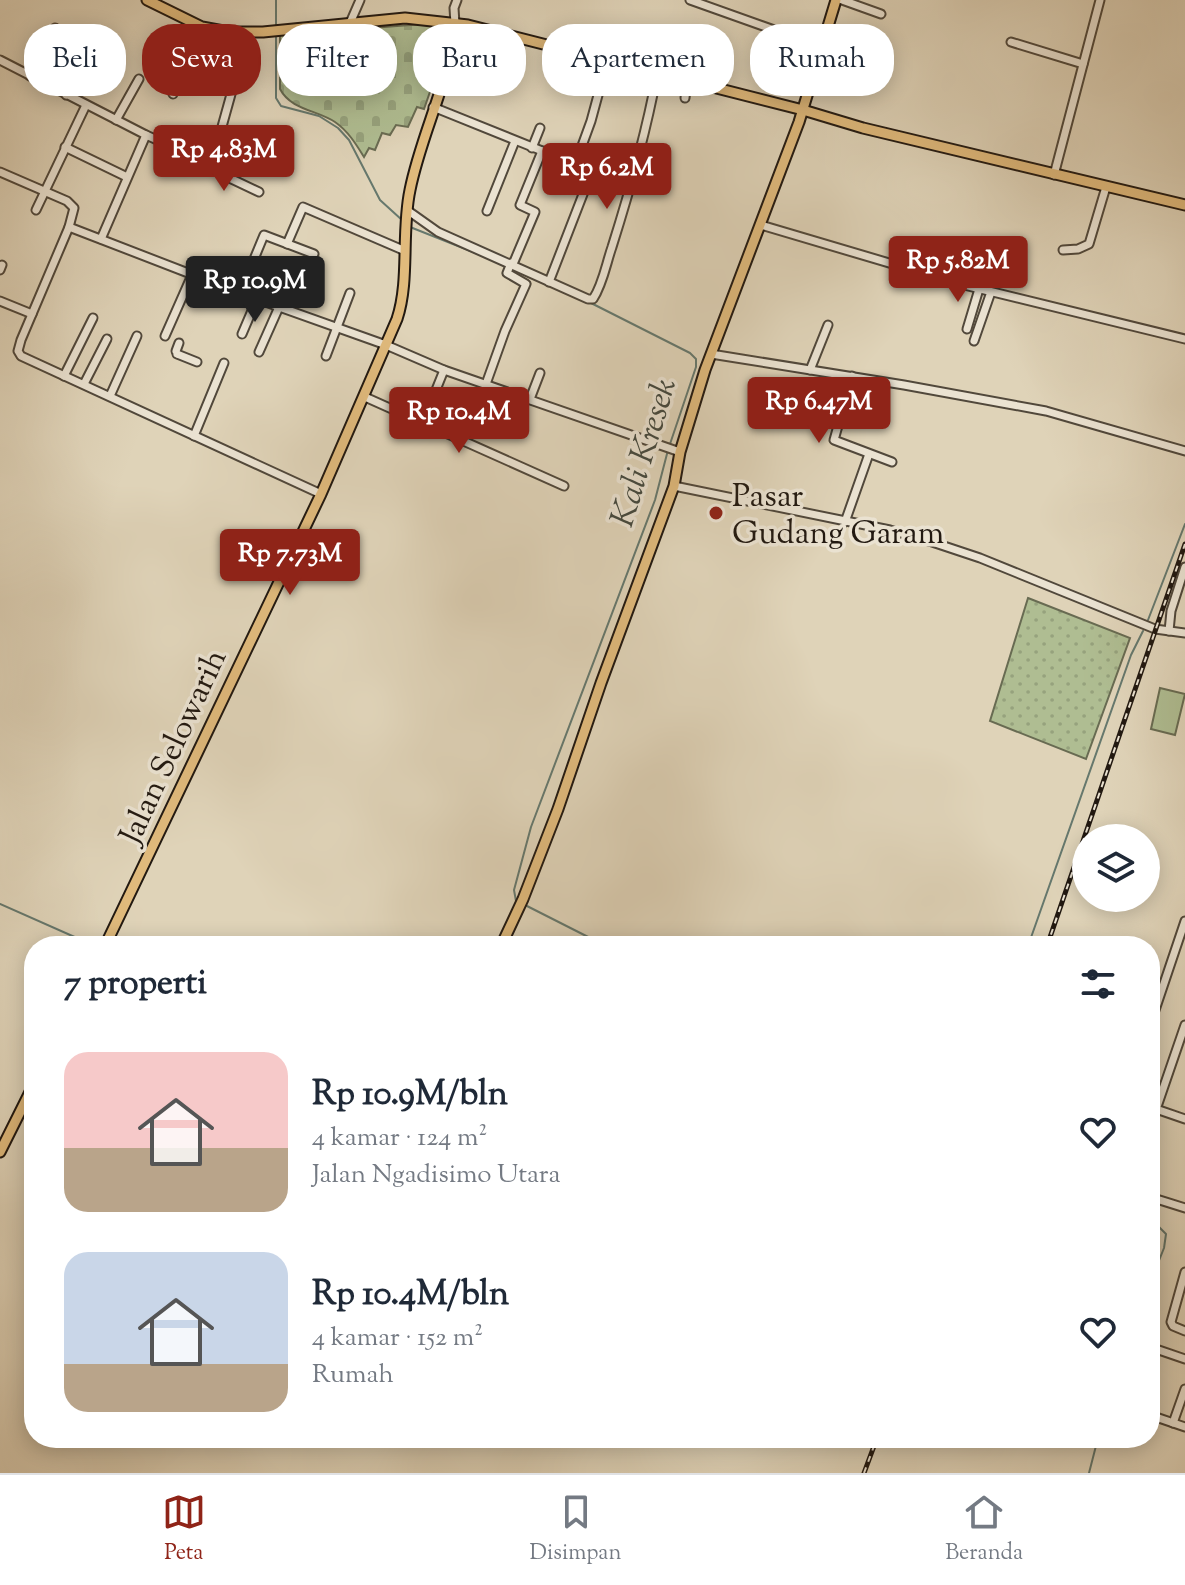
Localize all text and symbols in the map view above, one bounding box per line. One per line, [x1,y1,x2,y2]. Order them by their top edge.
chip: Beli [24,24,126,96]
chip: Sewa [142,24,261,96]
chip: Filter [277,24,397,96]
chip: Baru [413,24,526,96]
chip: Apartemen [542,24,734,96]
chip: Rumah [750,24,894,96]
pin: Rp 4.83M [141,125,307,193]
text: Rp 4.83M [171,132,277,169]
pin: Rp 6.2M [533,143,681,211]
text: Rp 6.2M [560,150,654,187]
pin: Rp 5.82M [875,236,1041,304]
text: Rp 5.82M [907,243,1009,280]
pin: Rp 10.9M [172,256,338,324]
text: Rp 10.9M [204,263,306,300]
water label: Kali Kresek [600,373,691,533]
pin: Rp 6.47M [736,377,902,445]
text: Rp 6.47M [766,384,873,421]
pin: Rp 10.4M [376,387,542,455]
text: Rp 10.4M [407,394,511,431]
place label: Pasar Gudang Garam [732,475,944,558]
marker: Pasar Gudang Garam [707,504,725,522]
pin: Rp 7.73M [207,529,373,597]
text: Rp 7.73M [238,536,342,573]
street label: Jalan Selowarih [109,642,240,854]
map controls [1072,824,1160,912]
button: layers [1072,824,1160,912]
text: 7 properti [64,960,207,1009]
icon: filters [1076,962,1120,1006]
text: Rp 10.9M/bln [312,1071,508,1120]
icon: home [128,1084,224,1180]
icon: heart [1076,1110,1120,1154]
text: 4 kamar · 124 m² [312,1120,487,1157]
text: Jalan Ngadisimo Utara [312,1157,560,1194]
text: Rp 10.4M/bln [312,1271,509,1320]
icon: home [128,1284,224,1380]
icon: heart [1076,1310,1120,1354]
text: 4 kamar · 152 m² [312,1320,483,1357]
text: Rumah [312,1357,394,1394]
tab: Peta [162,1490,206,1570]
tab: Disimpan [530,1490,622,1570]
tab: Beranda [945,1490,1023,1570]

